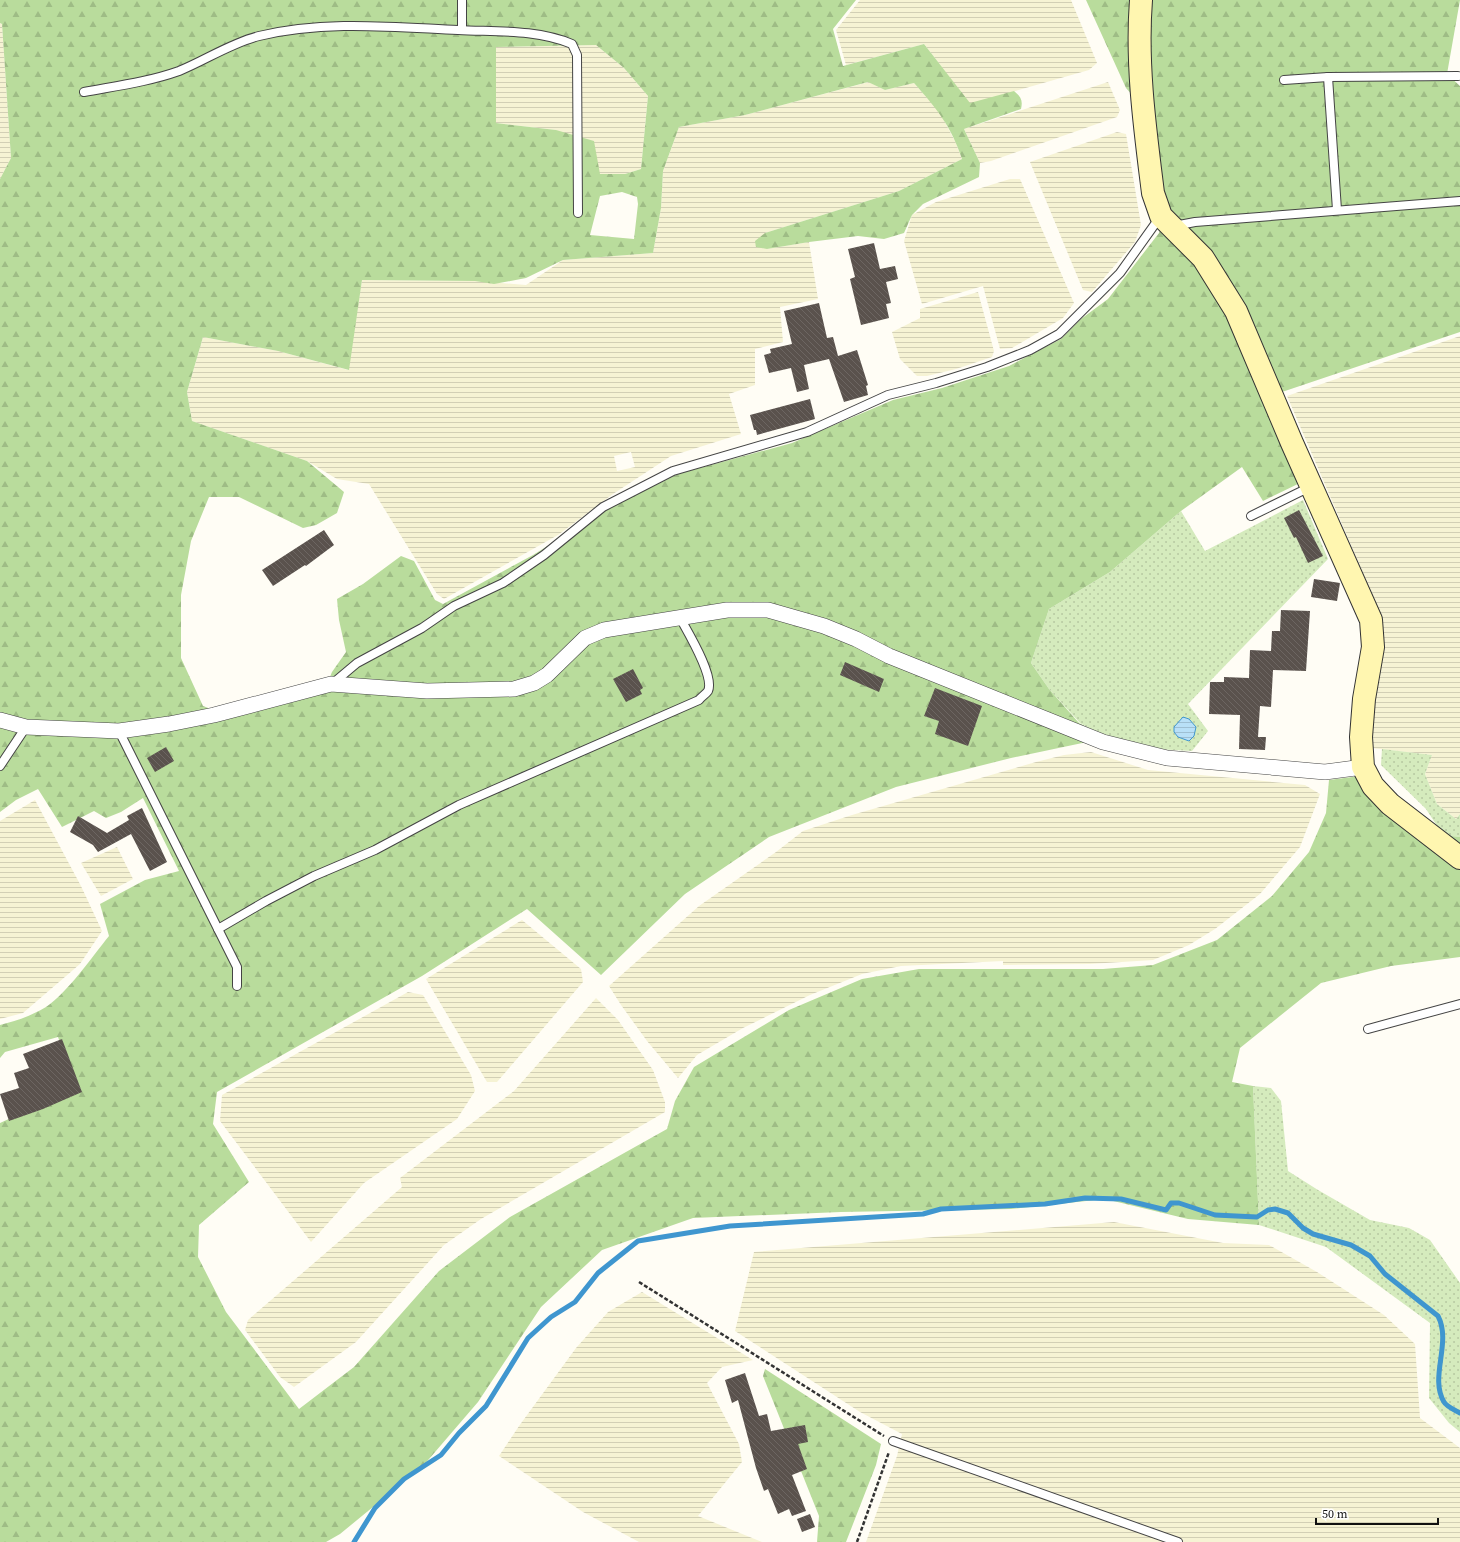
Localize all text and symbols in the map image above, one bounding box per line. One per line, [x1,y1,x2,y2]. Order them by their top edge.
scale bar [1316,1500,1438,1526]
text: 50 m [1322,1506,1348,1522]

